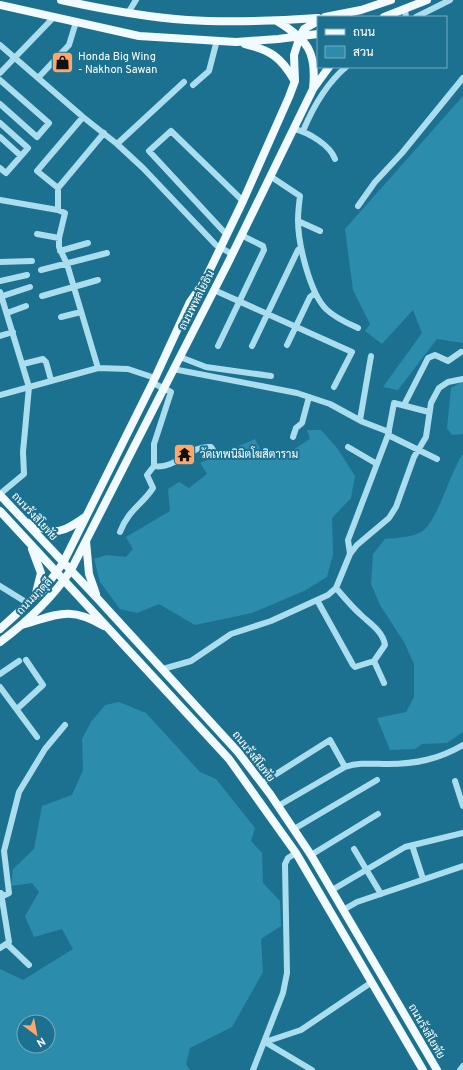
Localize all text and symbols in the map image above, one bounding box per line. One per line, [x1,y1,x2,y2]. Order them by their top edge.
legend [317,16,447,68]
text: ถนน [353,25,376,41]
text: สวน [353,45,374,61]
shop icon: Honda Big Wing - Nakhon Sawan [50,49,76,75]
place label: Honda Big Wing - Nakhon Sawan [78,50,157,77]
street label: ถนนพหลโยธิน [174,267,218,333]
temple icon: วัดเทพนิมิตโฆสิตาราม [172,441,198,467]
place label: วัดเทพนิมิตโฆสิตาราม [200,446,298,462]
street label: ถนนรังสิโยทัย [8,488,62,544]
street label: ถนนมาตุลี [12,574,56,619]
street label: ถนนรังสิโยทัย [229,727,279,785]
street label: ถนนรังสิโยทัย [405,1001,449,1061]
north arrow [16,1014,56,1054]
text: N [34,1034,48,1050]

